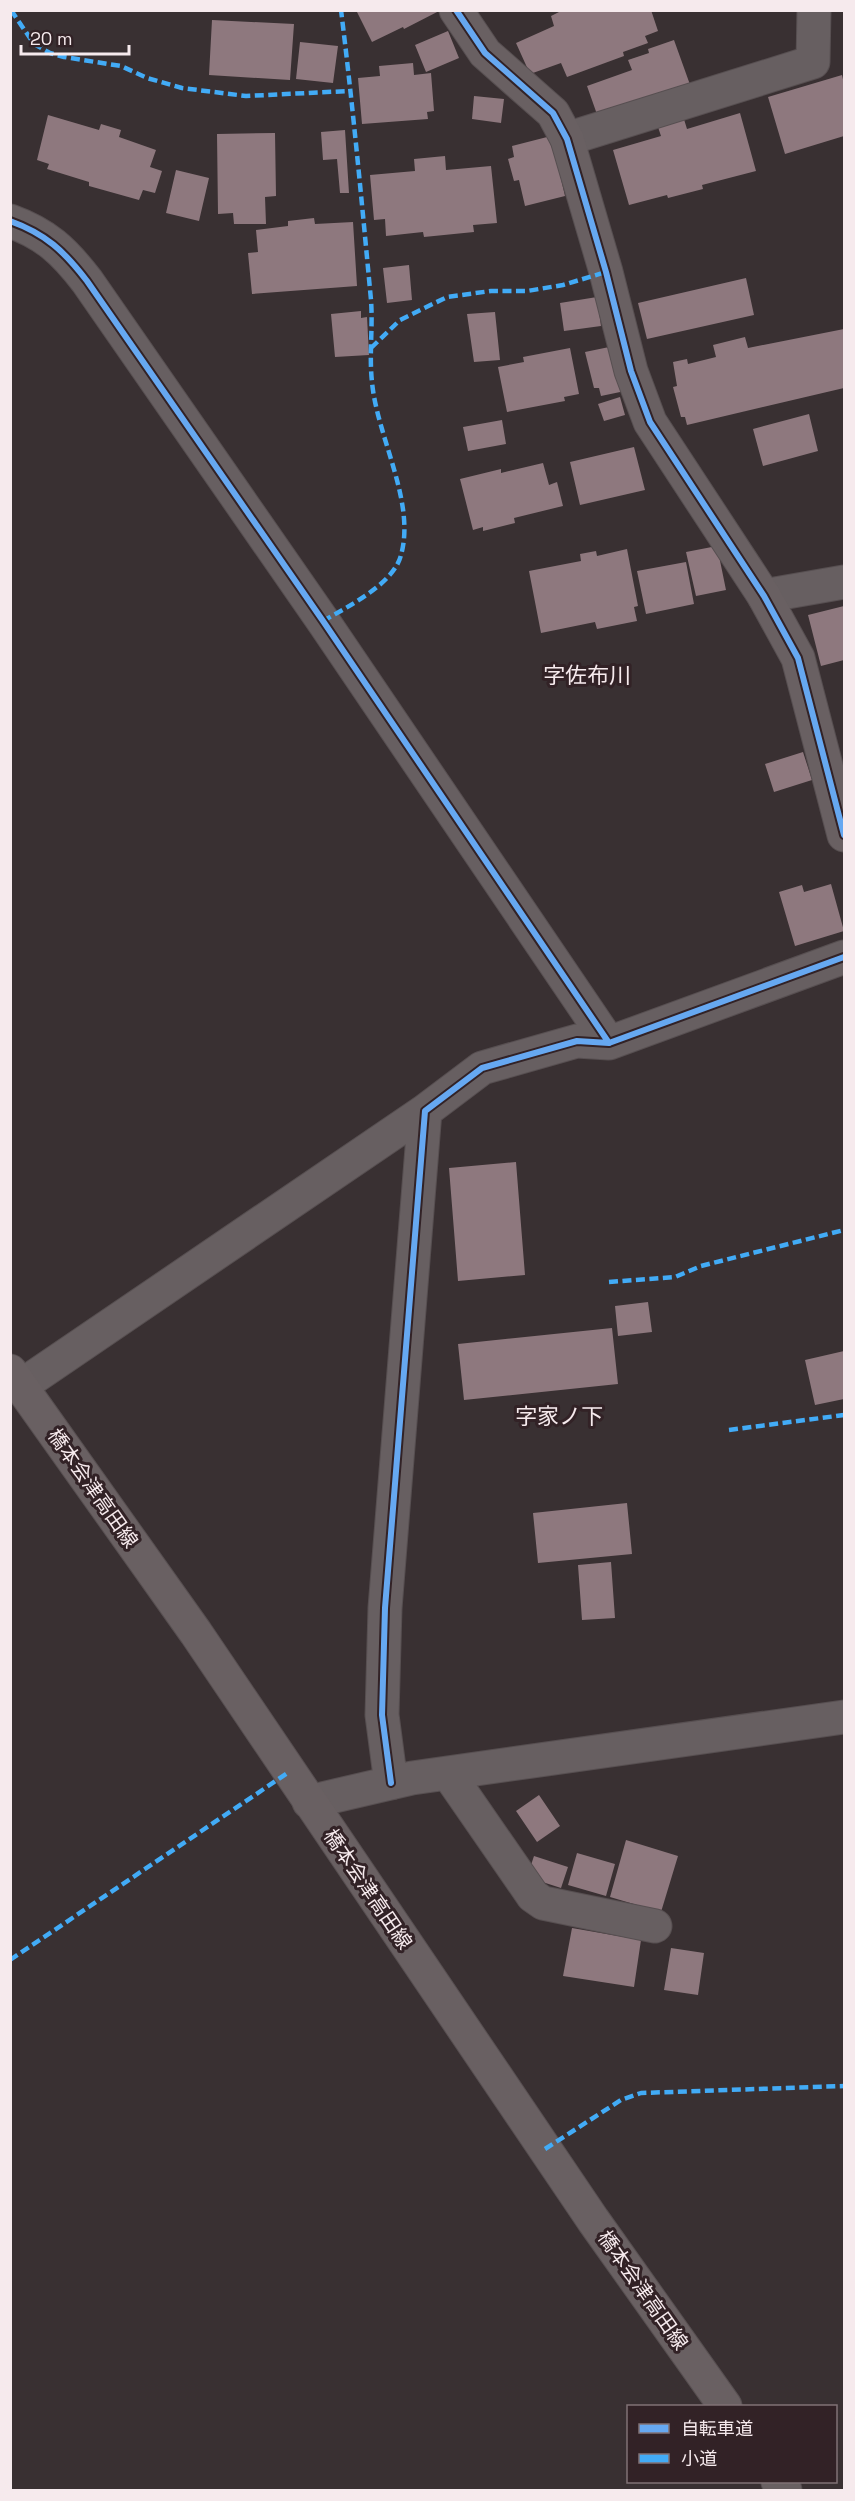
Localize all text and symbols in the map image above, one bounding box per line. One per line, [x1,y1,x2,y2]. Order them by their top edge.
scale bar [21,18,129,56]
text: 20 m [30,27,73,50]
district label: 字佐布川 [543,661,631,689]
district label: 字家ノ下 [515,1402,603,1430]
street label: 橋本会津高田線 [42,1423,144,1553]
street label: 橋本会津高田線 [318,1824,418,1954]
street label: 橋本会津高田線 [592,2225,694,2355]
legend [627,2405,837,2483]
text: 自転車道 [681,2417,753,2440]
text: 小道 [681,2447,717,2470]

